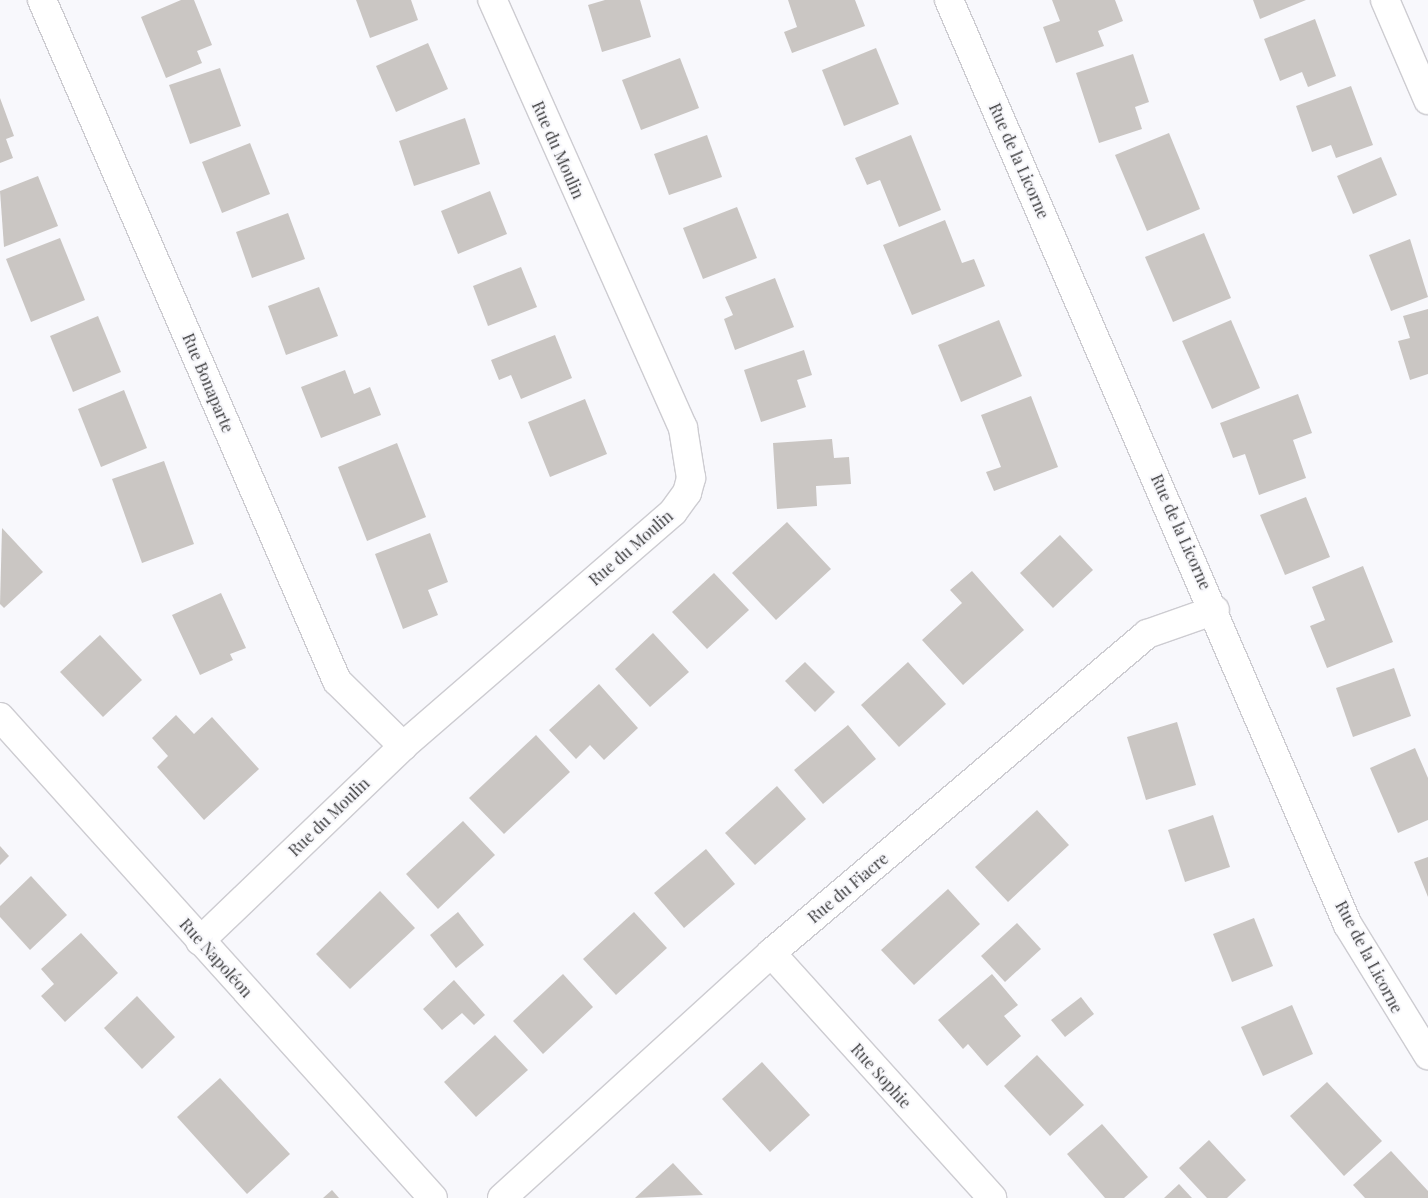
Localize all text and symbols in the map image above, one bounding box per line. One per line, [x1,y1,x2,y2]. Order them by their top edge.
street label: Rue du Moulin [528,98,588,202]
street label: Rue de la Licorne [985,100,1053,222]
street label: Rue Bonaparte [178,330,238,436]
street label: Rue de la Licorne [1147,471,1215,593]
street label: Rue du Moulin [585,506,677,590]
street label: Rue du Moulin [285,774,373,860]
street label: Rue du Fiacre [804,849,892,927]
street label: Rue de la Licorne [1331,897,1407,1017]
street label: Rue Napoléon [176,915,256,1001]
street label: Rue Sophie [847,1040,915,1112]

